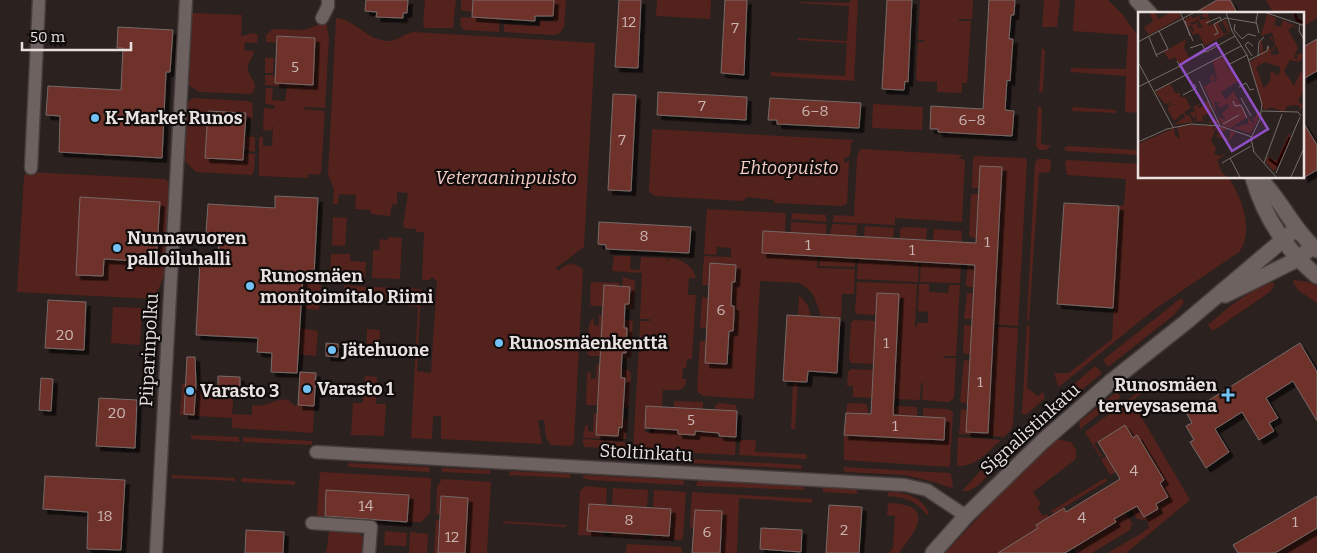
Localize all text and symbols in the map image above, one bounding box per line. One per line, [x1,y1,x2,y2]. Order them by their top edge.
inset map [1138,12,1304,179]
house number: 12 [622,13,636,31]
house number: 7 [731,19,739,37]
scale bar [22,20,131,52]
text: 50 m [30,28,66,46]
house number: 5 [291,58,299,76]
house number: 7 [698,97,706,115]
house number: 6–8 [801,102,829,120]
place label: K-Market Runos [105,107,243,129]
house number: 6–8 [958,111,986,129]
marker: K-Market Runos [89,112,101,124]
house number: 7 [618,131,626,149]
park label: Ehtoopuisto [739,157,839,179]
park label: Veteraaninpuisto [435,167,577,189]
place label: Nunnavuoren palloiluhalli [127,227,247,270]
house number: 8 [639,227,649,245]
house number: 1 [984,233,990,251]
house number: 1 [805,236,811,254]
house number: 1 [909,241,915,259]
marker: Nunnavuoren palloiluhalli [111,242,123,254]
place label: Runosmäen monitoimitalo Riimi [260,265,433,308]
marker: Runosmäen monitoimitalo Riimi [244,280,256,292]
street label: Piiparinpolku [135,293,163,407]
house number: 6 [717,301,726,319]
house number: 20 [56,326,74,344]
place label: Runosmäenkenttä [509,332,668,354]
house number: 1 [883,334,889,352]
marker: Runosmäenkenttä [493,337,505,349]
place label: Jätehuone [341,339,429,361]
marker: Jätehuone [326,344,338,356]
house number: 1 [977,373,983,391]
place label: Runosmäen terveysasema [1098,374,1217,417]
place label: Varasto 1 [317,378,394,400]
street label: Signalistinkatu [976,379,1084,479]
place label: Varasto 3 [200,380,279,402]
marker: Varasto 1 [301,383,313,395]
marker: Varasto 3 [184,385,196,397]
marker: Runosmäen terveysasema [1221,388,1235,402]
house number: 20 [108,404,126,422]
house number: 5 [687,411,695,429]
house number: 1 [892,417,898,435]
street label: Stoltinkatu [599,440,693,466]
house number: 4 [1130,462,1139,480]
house number: 14 [359,497,374,515]
house number: 18 [97,507,113,525]
house number: 4 [1078,509,1087,527]
house number: 8 [624,511,634,529]
house number: 1 [1292,513,1298,531]
house number: 2 [840,521,848,539]
house number: 6 [703,523,712,541]
house number: 12 [445,528,459,546]

